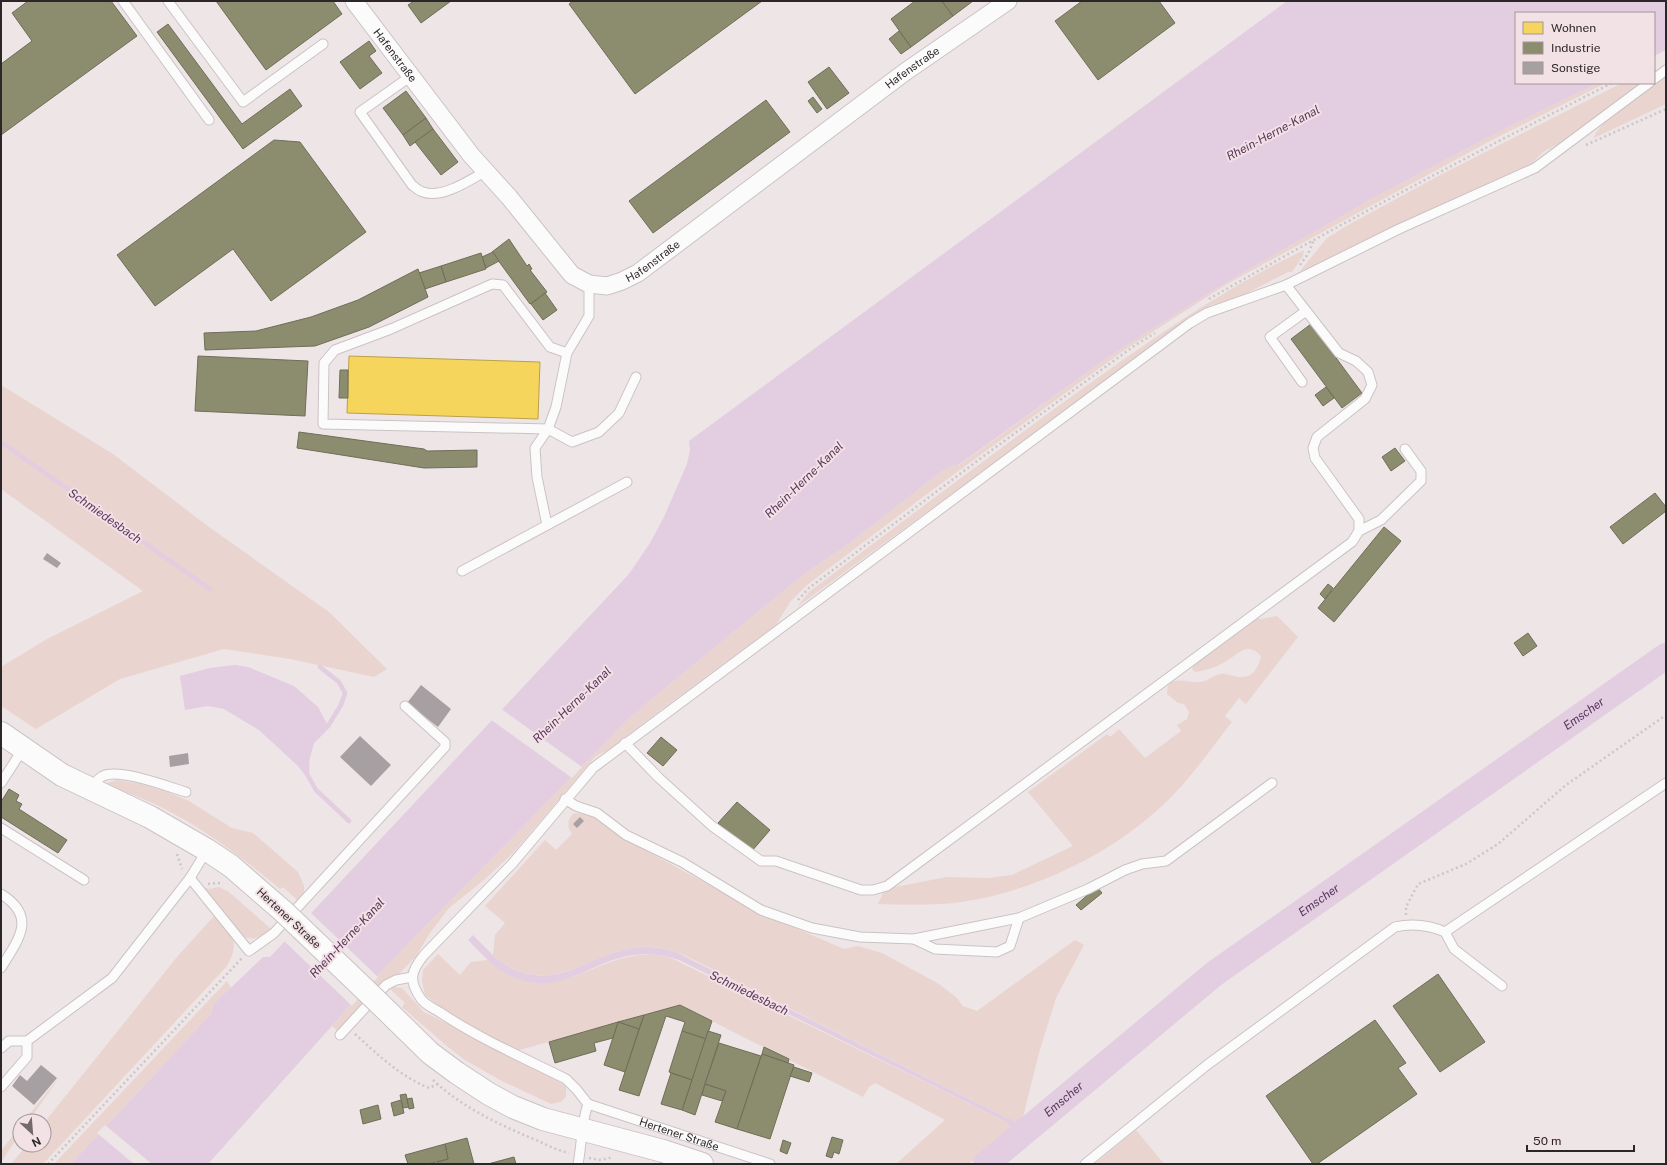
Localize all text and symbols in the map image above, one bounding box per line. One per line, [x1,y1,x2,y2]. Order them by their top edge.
legend [1515,12,1655,84]
text: Wohnen [1551,21,1596,35]
street label: Hafenstraße [371,26,419,84]
text: Industrie [1551,41,1601,55]
street label: Hafenstraße [883,44,942,91]
text: Sonstige [1551,61,1601,75]
water label: Rhein-Herne-Kanal [1224,103,1322,163]
street label: Hafenstraße [623,238,682,284]
water label: Rhein-Herne-Kanal [762,439,846,521]
water label: Schmiedesbach [66,486,144,546]
water label: Rhein-Herne-Kanal [530,664,614,746]
water label: Emscher [1561,694,1607,733]
water label: Emscher [1296,881,1342,919]
street label: Hertener Straße [255,885,323,951]
water label: Rhein-Herne-Kanal [307,895,387,981]
water label: Schmiedesbach [707,968,791,1018]
water label: Emscher [1041,1079,1086,1120]
north arrow [12,1113,52,1153]
street label: Hertener Straße [638,1115,721,1153]
scale bar [1527,1127,1634,1153]
text: 50 m [1533,1134,1561,1148]
text: N [30,1135,43,1149]

